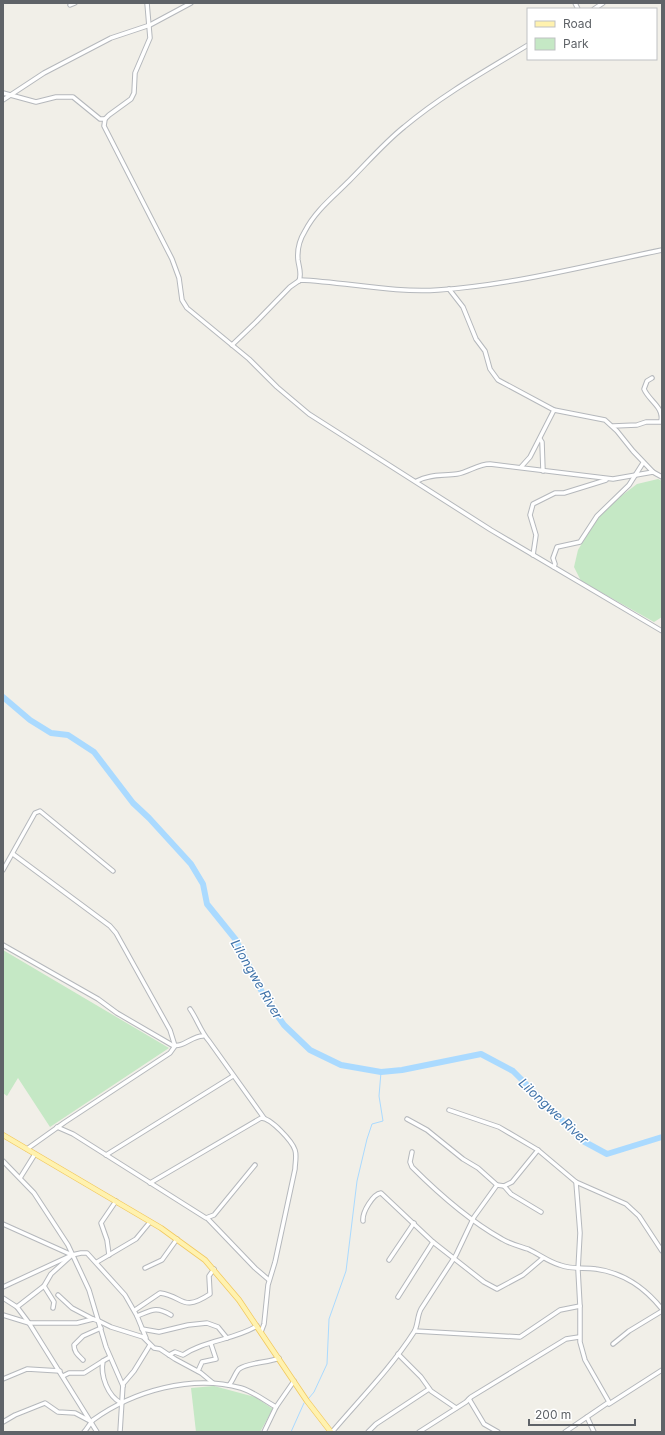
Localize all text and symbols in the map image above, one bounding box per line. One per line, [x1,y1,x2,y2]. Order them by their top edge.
legend [527,8,657,60]
text: Road [563,16,592,31]
text: Park [563,36,589,51]
water label: Lilongwe River [228,936,287,1023]
water label: Lilongwe River [516,1075,593,1148]
scale bar [529,1401,635,1427]
text: 200 m [535,1407,571,1422]

